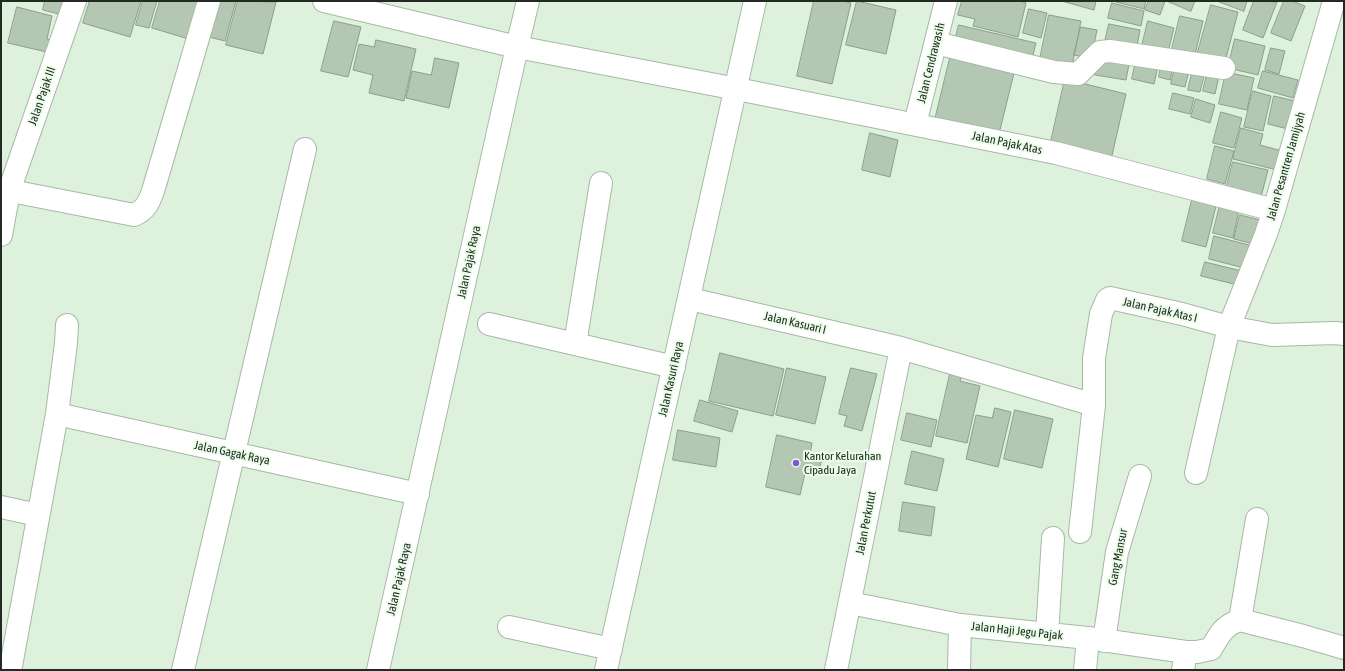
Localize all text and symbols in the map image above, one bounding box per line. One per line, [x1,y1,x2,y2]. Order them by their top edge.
street label: Jalan Cendrawasih [914,21,948,105]
street label: Jalan Pajak III [25,65,59,127]
street label: Jalan Pesantren Jamijyah [1264,110,1308,222]
street label: Jalan Pajak Atas [971,129,1043,157]
street label: Jalan Pajak Raya [454,224,484,300]
street label: Jalan Pajak Atas I [1121,294,1199,326]
street label: Jalan Kasuari I [762,309,828,337]
street label: Jalan Kasuri Raya [655,340,687,418]
street label: Jalan Gagak Raya [193,438,271,468]
place label: Kantor Kelurahan Cipadu Jaya [804,449,881,477]
marker: Kantor Kelurahan Cipadu Jaya [791,458,801,468]
street label: Jalan Perkutut [853,490,879,556]
street label: Gang Mansur [1105,527,1131,587]
street label: Jalan Pajak Raya [384,541,414,617]
street label: Jalan Haji Jegu Pajak [970,619,1064,643]

